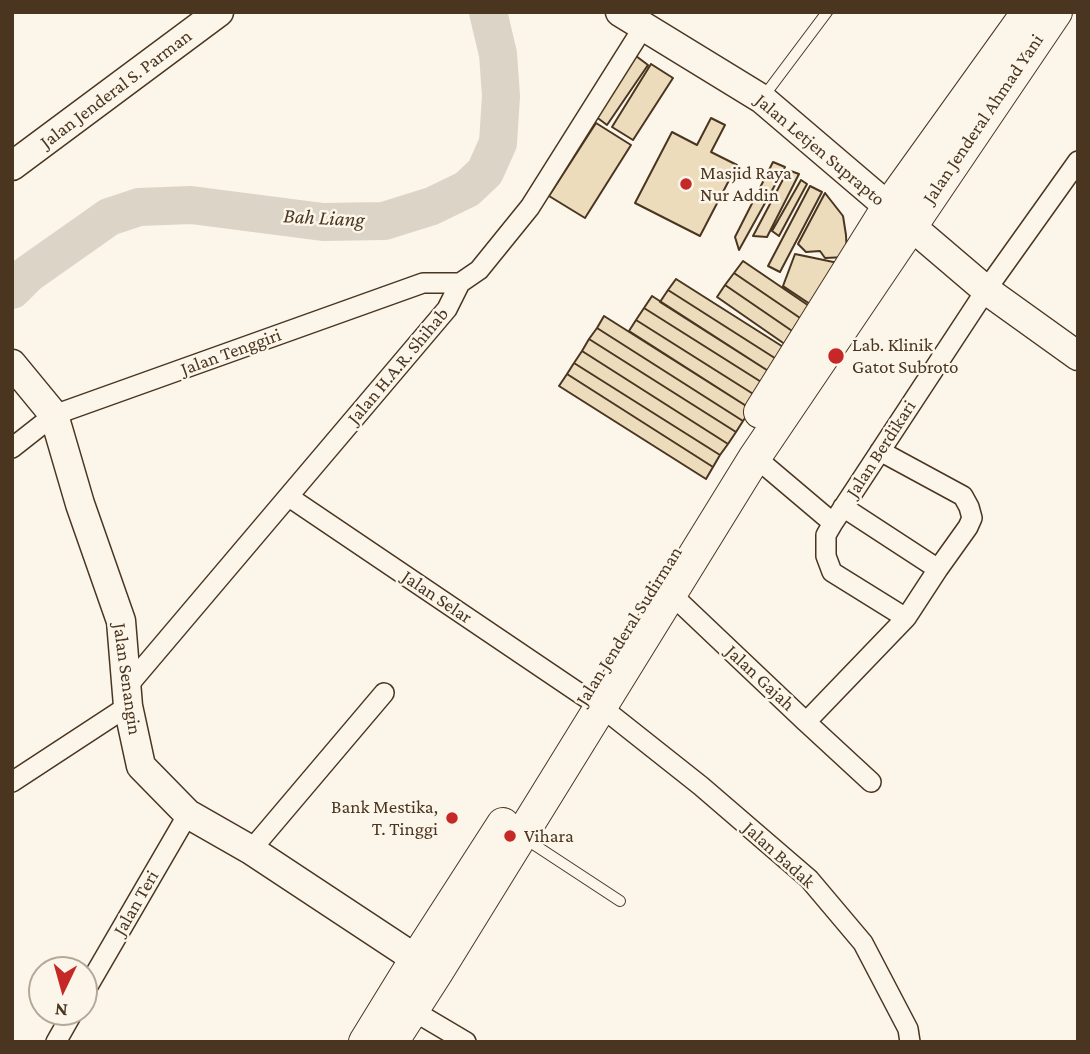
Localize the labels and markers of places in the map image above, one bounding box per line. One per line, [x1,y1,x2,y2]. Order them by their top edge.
place label: Masjid Raya Nur Addin [700,162,792,206]
marker: Masjid Raya Nur Addin [678,176,694,192]
place label: Lab. Klinik Gatot Subroto [852,334,958,378]
marker: Lab. Klinik Gatot Subroto [826,346,846,366]
place label: Bank Mestika, T. Tinggi [331,796,438,840]
marker: Bank Mestika, T. Tinggi [444,810,460,826]
place label: Vihara [524,825,574,847]
marker: Vihara [502,828,518,844]

